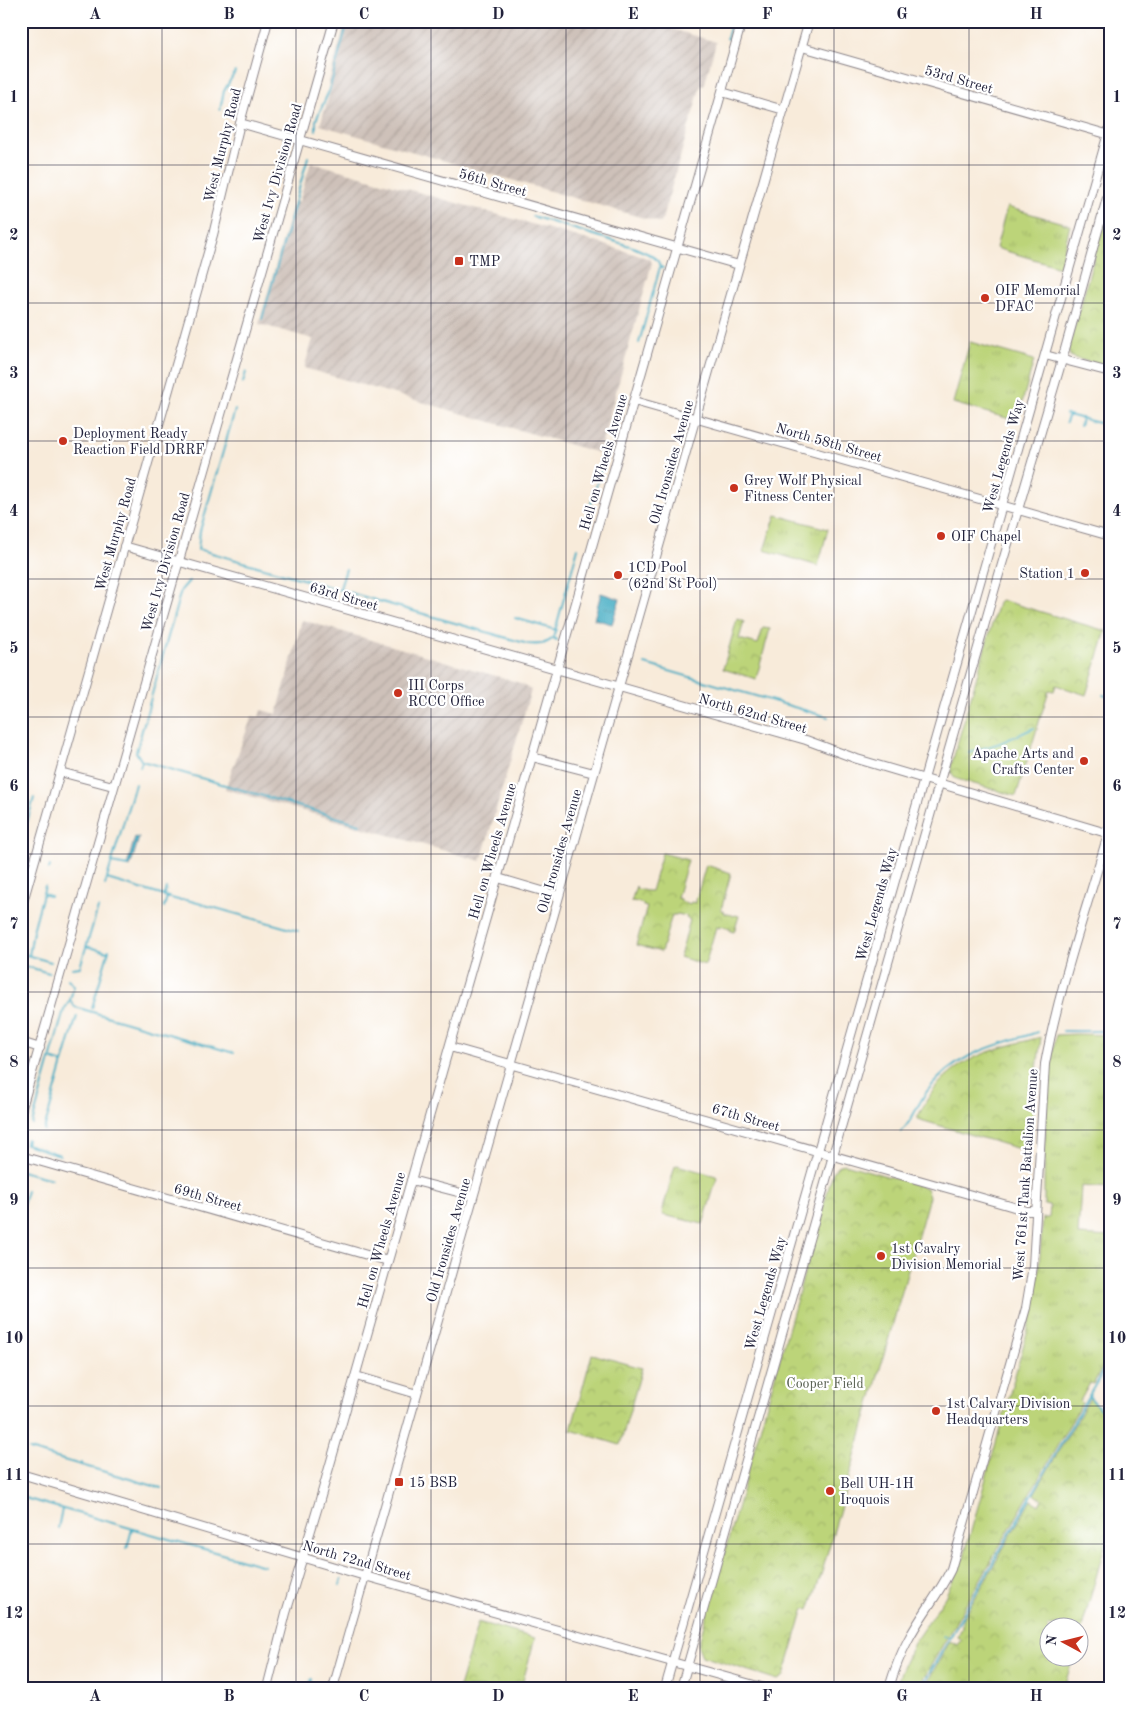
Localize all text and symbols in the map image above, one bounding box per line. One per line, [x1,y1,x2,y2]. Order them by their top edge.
text: A [89,7,101,23]
text: B [223,7,235,23]
text: C [359,7,369,23]
text: D [492,7,504,23]
text: E [627,7,639,23]
text: F [762,7,773,23]
text: G [896,7,908,23]
text: H [1029,7,1043,23]
street label: 53rd Street [923,64,995,96]
street label: West Murphy Road [202,87,244,204]
text: 1 [9,90,19,106]
text: 1 [1112,90,1122,106]
street label: West Ivy Division Road [251,102,305,245]
street label: 56th Street [457,167,528,199]
text: 2 [9,228,19,244]
text: 2 [1112,228,1122,244]
marker: TMP [453,255,465,267]
place label: TMP [469,255,500,269]
place label: OIF Memorial DFAC [995,284,1080,314]
marker: OIF Memorial DFAC [979,292,991,304]
text: 3 [9,366,19,382]
text: 3 [1112,366,1122,382]
street label: Hell on Wheels Avenue [578,393,630,532]
street label: West Legends Way [981,397,1027,515]
street label: Old Ironsides Avenue [648,399,696,526]
street label: North 58th Street [774,421,883,465]
place label: Deployment Ready Reaction Field DRRF [73,427,205,457]
marker: Deployment Ready Reaction Field DRRF [57,435,69,447]
place label: Grey Wolf Physical Fitness Center [744,474,862,504]
street label: West Murphy Road [93,476,139,593]
marker: Grey Wolf Physical Fitness Center [728,482,740,494]
street label: West Ivy Division Road [139,491,193,634]
text: 4 [9,504,19,520]
text: 4 [1112,504,1122,520]
marker: OIF Chapel [935,530,947,542]
place label: OIF Chapel [951,530,1021,544]
place label: 1CD Pool (62nd St Pool) [628,561,717,591]
place label: Station 1 [1019,567,1075,581]
marker: Station 1 [1079,567,1091,579]
marker: 1CD Pool (62nd St Pool) [612,569,624,581]
street label: 63rd Street [308,581,380,613]
text: 5 [9,641,19,657]
text: 5 [1112,641,1122,657]
place label: III Corps RCCC Office [408,679,484,709]
marker: III Corps RCCC Office [392,687,404,699]
street label: North 62nd Street [697,692,809,736]
place label: Apache Arts and Crafts Center [972,747,1074,777]
marker: Apache Arts and Crafts Center [1078,755,1090,767]
text: 6 [9,779,19,795]
text: 6 [1112,779,1122,795]
street label: Hell on Wheels Avenue [467,782,519,921]
street label: Old Ironsides Avenue [536,788,584,915]
street label: West Legends Way [854,845,900,963]
text: 7 [9,917,19,933]
text: 7 [1112,917,1122,933]
text: 8 [9,1055,19,1071]
text: 8 [1112,1055,1122,1071]
street label: West 761st Tank Battalion Avenue [1012,1068,1040,1282]
street label: 67th Street [710,1102,781,1134]
street label: Hell on Wheels Avenue [356,1171,408,1310]
street label: Old Ironsides Avenue [425,1177,473,1304]
street label: 69th Street [172,1182,243,1214]
text: 9 [9,1193,19,1209]
text: 9 [1112,1193,1122,1209]
street label: West Legends Way [743,1234,789,1352]
place label: 1st Cavalry Division Memorial [891,1242,1002,1272]
marker: 1st Cavalry Division Memorial [875,1250,887,1262]
text: 10 [5,1331,23,1347]
text: 10 [1108,1331,1126,1347]
park label: Cooper Field [786,1377,864,1391]
place label: 1st Calvary Division Headquarters [946,1397,1071,1427]
marker: 1st Calvary Division Headquarters [930,1405,942,1417]
text: 11 [5,1468,23,1484]
text: 11 [1108,1468,1126,1484]
marker: 15 BSB [393,1476,405,1488]
place label: 15 BSB [409,1476,457,1490]
place label: Bell UH-1H Iroquois [840,1477,914,1507]
marker: Bell UH-1H Iroquois [824,1485,836,1497]
street label: North 72nd Street [301,1539,413,1583]
text: 12 [5,1606,23,1622]
text: 12 [1108,1606,1126,1622]
north arrow [1038,1616,1088,1666]
text: N [1044,1634,1060,1647]
text: A [89,1689,101,1705]
text: B [223,1689,235,1705]
text: C [359,1689,369,1705]
text: D [492,1689,504,1705]
text: E [627,1689,639,1705]
text: F [762,1689,773,1705]
text: G [896,1689,908,1705]
text: H [1029,1689,1043,1705]

